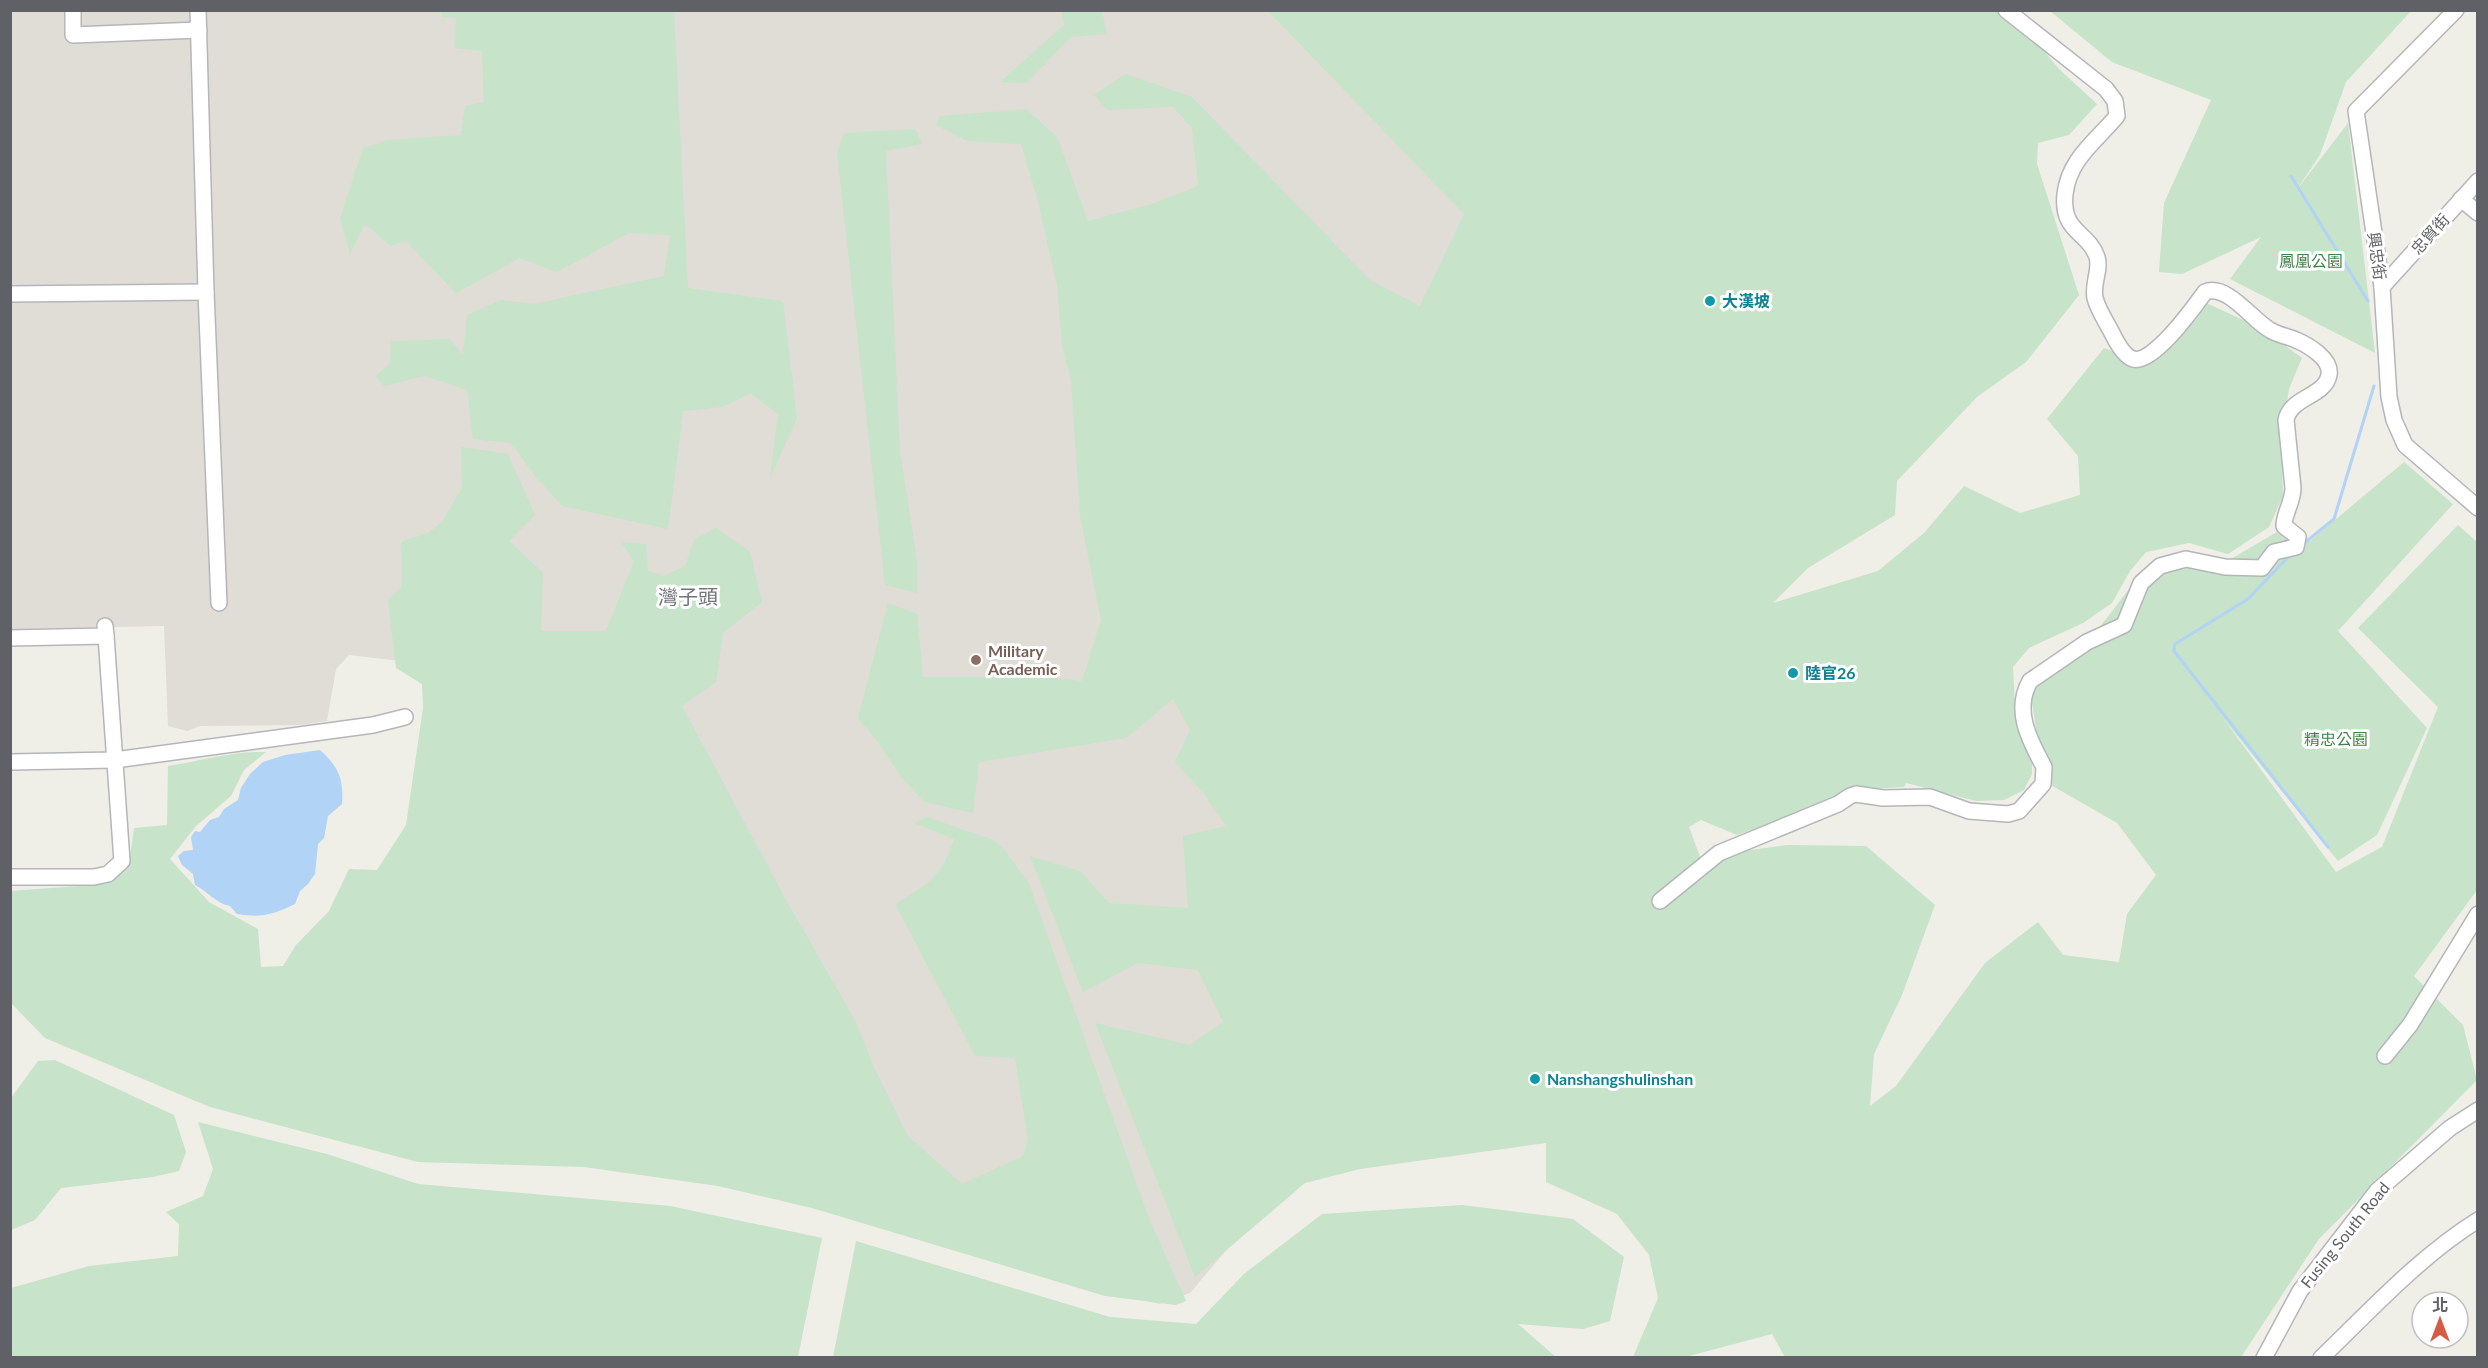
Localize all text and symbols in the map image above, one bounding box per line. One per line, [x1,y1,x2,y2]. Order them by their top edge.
street label: 忠貿街 [2407,209,2453,258]
street label: 興忠街 [2365,231,2390,281]
park label: 鳳凰公園 [2279,251,2343,270]
place label: 大漢坡 [1722,291,1770,310]
marker: 大漢坡 [1703,294,1717,308]
district label: 灣子頭 [658,584,718,608]
place label: Military Academic [987,641,1058,678]
marker: Military Academic [969,653,983,667]
place label: 陸官26 [1805,663,1856,682]
marker: 陸官26 [1786,666,1800,680]
park label: 精忠公園 [2304,729,2368,748]
place label: Nanshangshulinshan [1547,1069,1693,1088]
marker: Nanshangshulinshan [1528,1072,1542,1086]
street label: Fusing South Road [2296,1178,2393,1291]
north arrow [2410,1290,2470,1350]
text: 北 [2432,1295,2448,1314]

